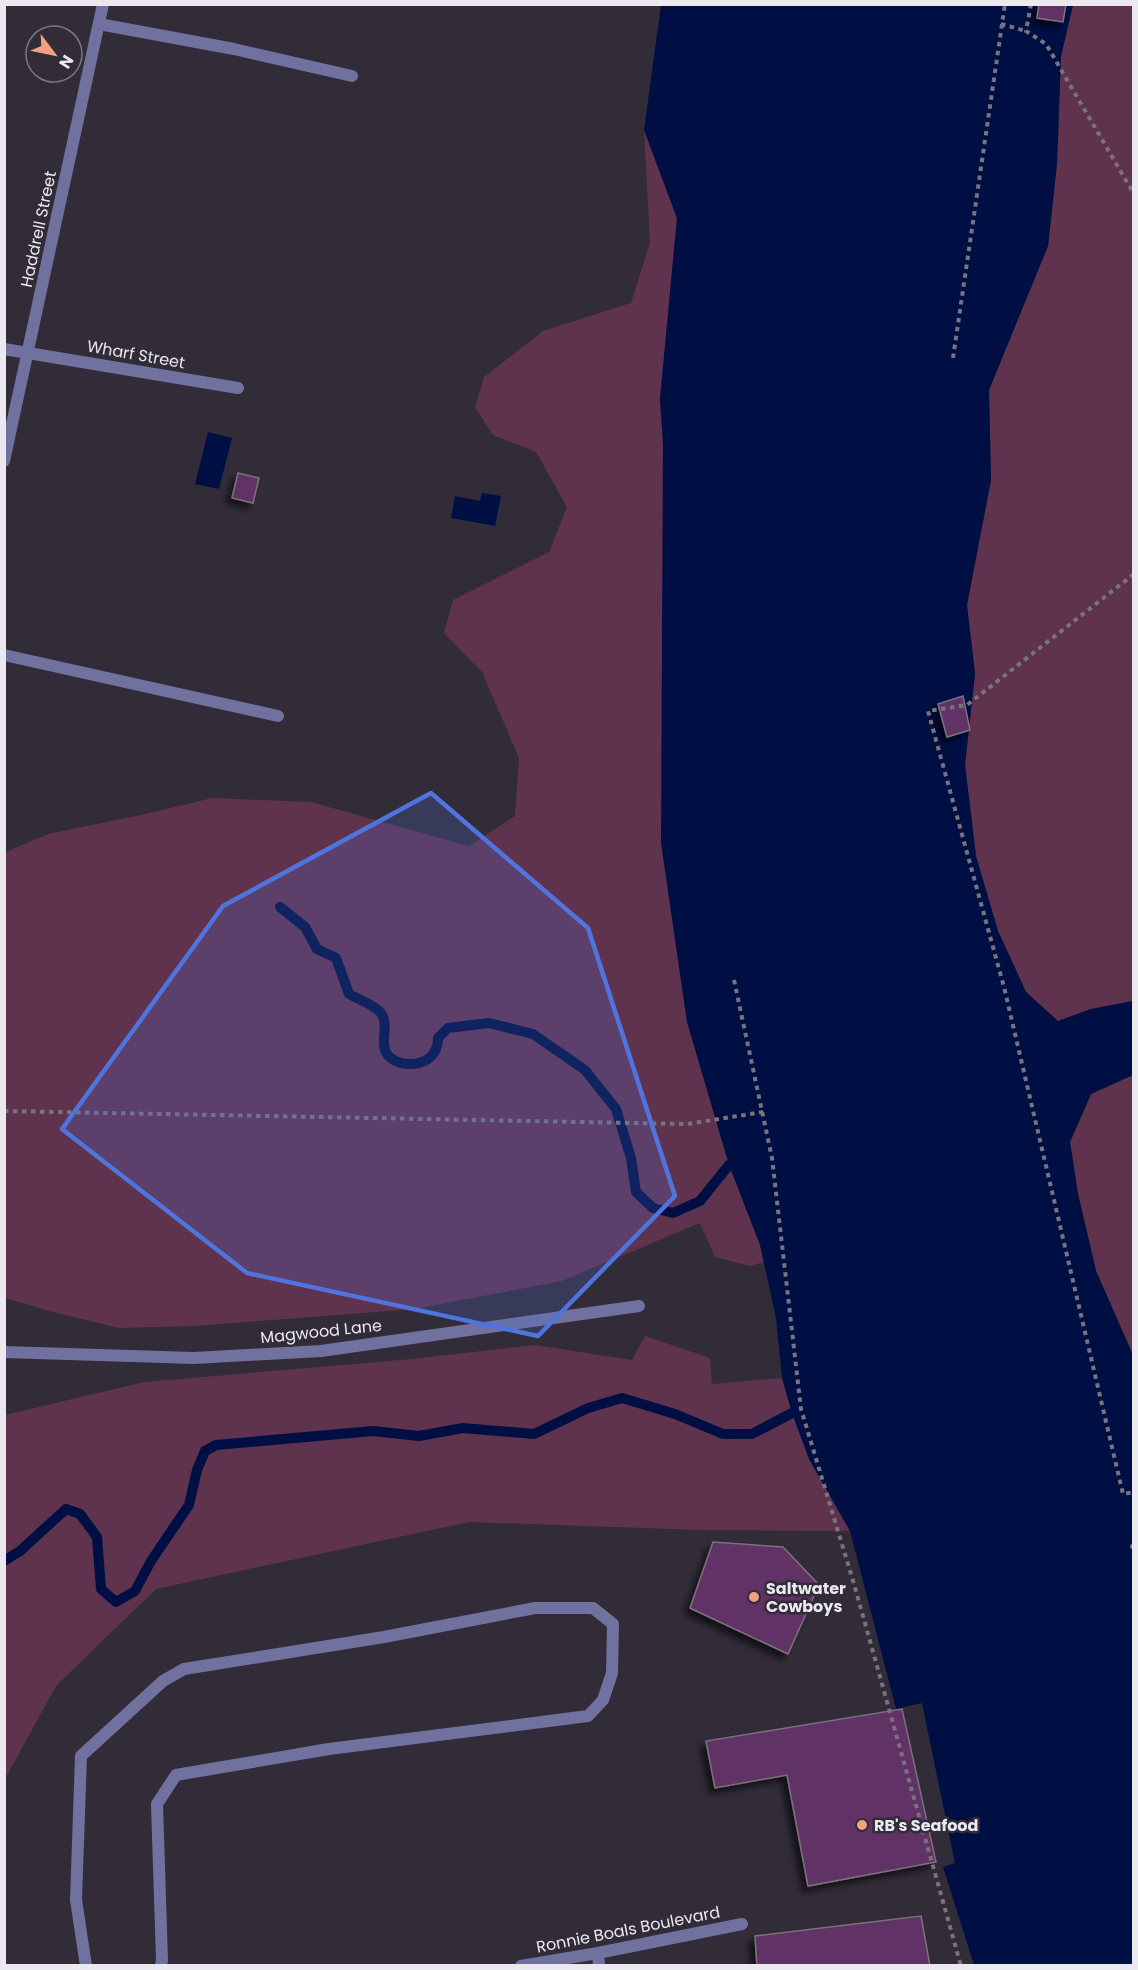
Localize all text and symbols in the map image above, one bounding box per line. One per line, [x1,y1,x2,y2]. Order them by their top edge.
north arrow [24,24,84,84]
text: N [53,50,79,73]
street label: Haddrell Street [15,169,62,289]
street label: Wharf Street [85,335,187,374]
street label: Magwood Lane [259,1314,383,1349]
place label: Saltwater Cowboys [766,1577,846,1618]
marker: Saltwater Cowboys [747,1590,761,1604]
place label: RB's Seafood [874,1814,978,1837]
marker: RB's Seafood [855,1818,869,1832]
street label: Ronnie Boals Boulevard [534,1900,722,1959]

